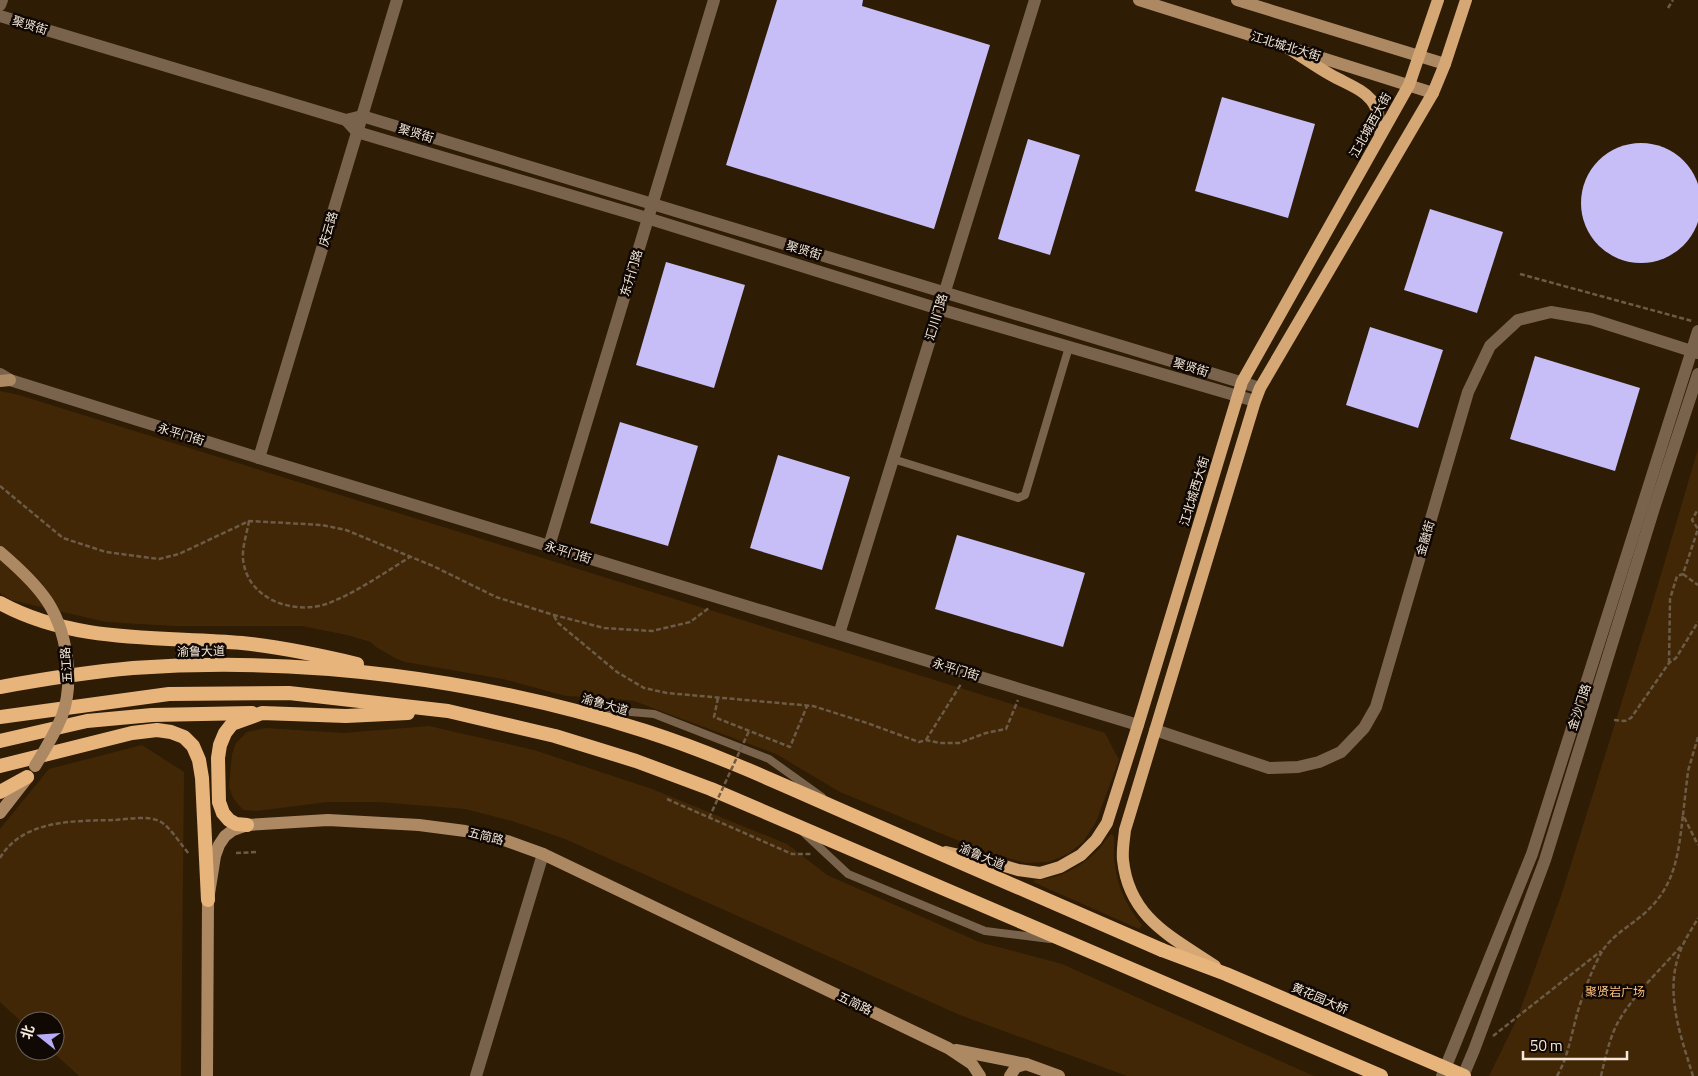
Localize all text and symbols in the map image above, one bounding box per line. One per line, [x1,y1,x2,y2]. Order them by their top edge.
street label: 聚贤街 [10,11,50,39]
street label: 江北城北大街 [1249,26,1323,66]
street label: 江北城西大街 [1344,89,1396,161]
street label: 聚贤街 [396,119,436,147]
street label: 庆云路 [314,209,342,249]
street label: 聚贤街 [784,236,824,264]
street label: 东升门路 [615,247,647,299]
street label: 汇川门路 [920,291,952,343]
street label: 聚贤街 [1171,353,1211,381]
street label: 永平门街 [155,418,207,450]
street label: 江北城西大街 [1174,454,1214,528]
street label: 金融街 [1411,518,1439,558]
street label: 永平门街 [542,536,594,568]
street label: 渝鲁大道 [177,641,225,661]
street label: 五江路 [55,646,77,684]
street label: 永平门街 [930,653,982,685]
street label: 金沙门路 [1563,681,1595,733]
street label: 渝鲁大道 [579,688,631,720]
street label: 五简路 [466,822,506,850]
street label: 渝鲁大道 [956,838,1008,874]
street label: 黄花园大桥 [1289,978,1351,1018]
park label: 聚贤岩广场 [1585,982,1645,1001]
street label: 五简路 [835,987,875,1019]
north arrow [15,1011,65,1061]
text: 北 [15,1022,39,1042]
scale bar [1523,1028,1627,1060]
text: 50 m [1530,1034,1563,1057]

